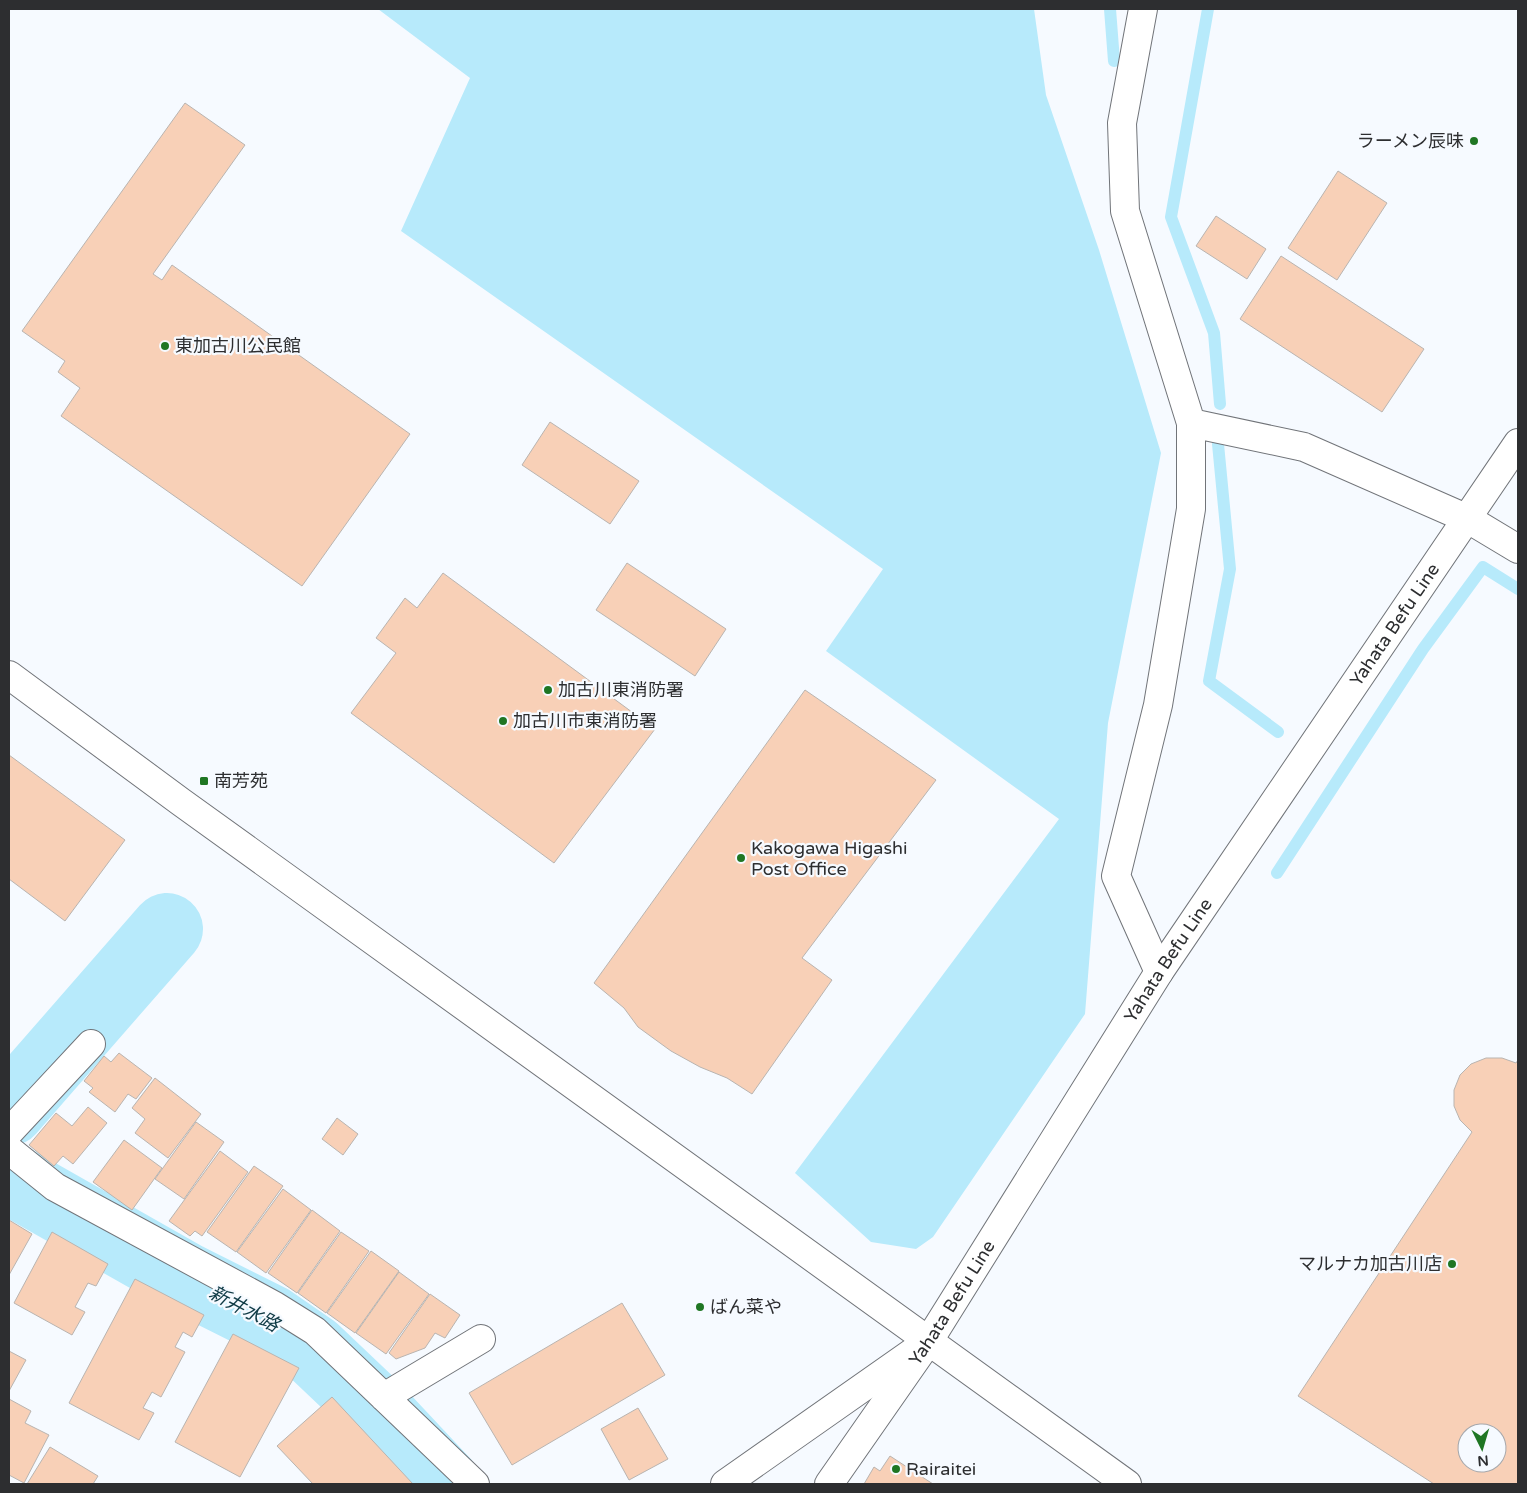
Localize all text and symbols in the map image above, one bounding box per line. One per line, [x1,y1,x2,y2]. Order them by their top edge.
place label: ラーメン辰味 [1357,130,1464,152]
marker: ラーメン辰味 [1468,135,1480,147]
place label: 東加古川公民館 [175,335,301,357]
marker: 東加古川公民館 [159,340,171,352]
street label: Yahata Befu Line [1345,559,1444,690]
place label: 加古川東消防署 [558,679,684,701]
marker: 加古川東消防署 [542,684,554,696]
place label: 加古川市東消防署 [513,710,657,732]
marker: 加古川市東消防署 [497,715,509,727]
place label: 南芳苑 [214,770,268,792]
marker: 南芳苑 [198,775,210,787]
place label: Kakogawa Higashi Post Office [751,837,907,880]
marker: Kakogawa Higashi Post Office [735,852,747,864]
street label: Yahata Befu Line [1119,894,1217,1026]
street label: Yahata Befu Line [904,1236,1000,1370]
place label: マルナカ加古川店 [1298,1253,1442,1275]
marker: マルナカ加古川店 [1446,1258,1458,1270]
water label: 新井水路 [205,1281,284,1337]
place label: ばん菜や [710,1296,782,1318]
marker: ばん菜や [694,1301,706,1313]
north arrow [1457,1423,1507,1473]
text: N [1477,1451,1489,1469]
place label: Rairaitei [906,1458,976,1480]
marker: Rairaitei [890,1463,902,1475]

